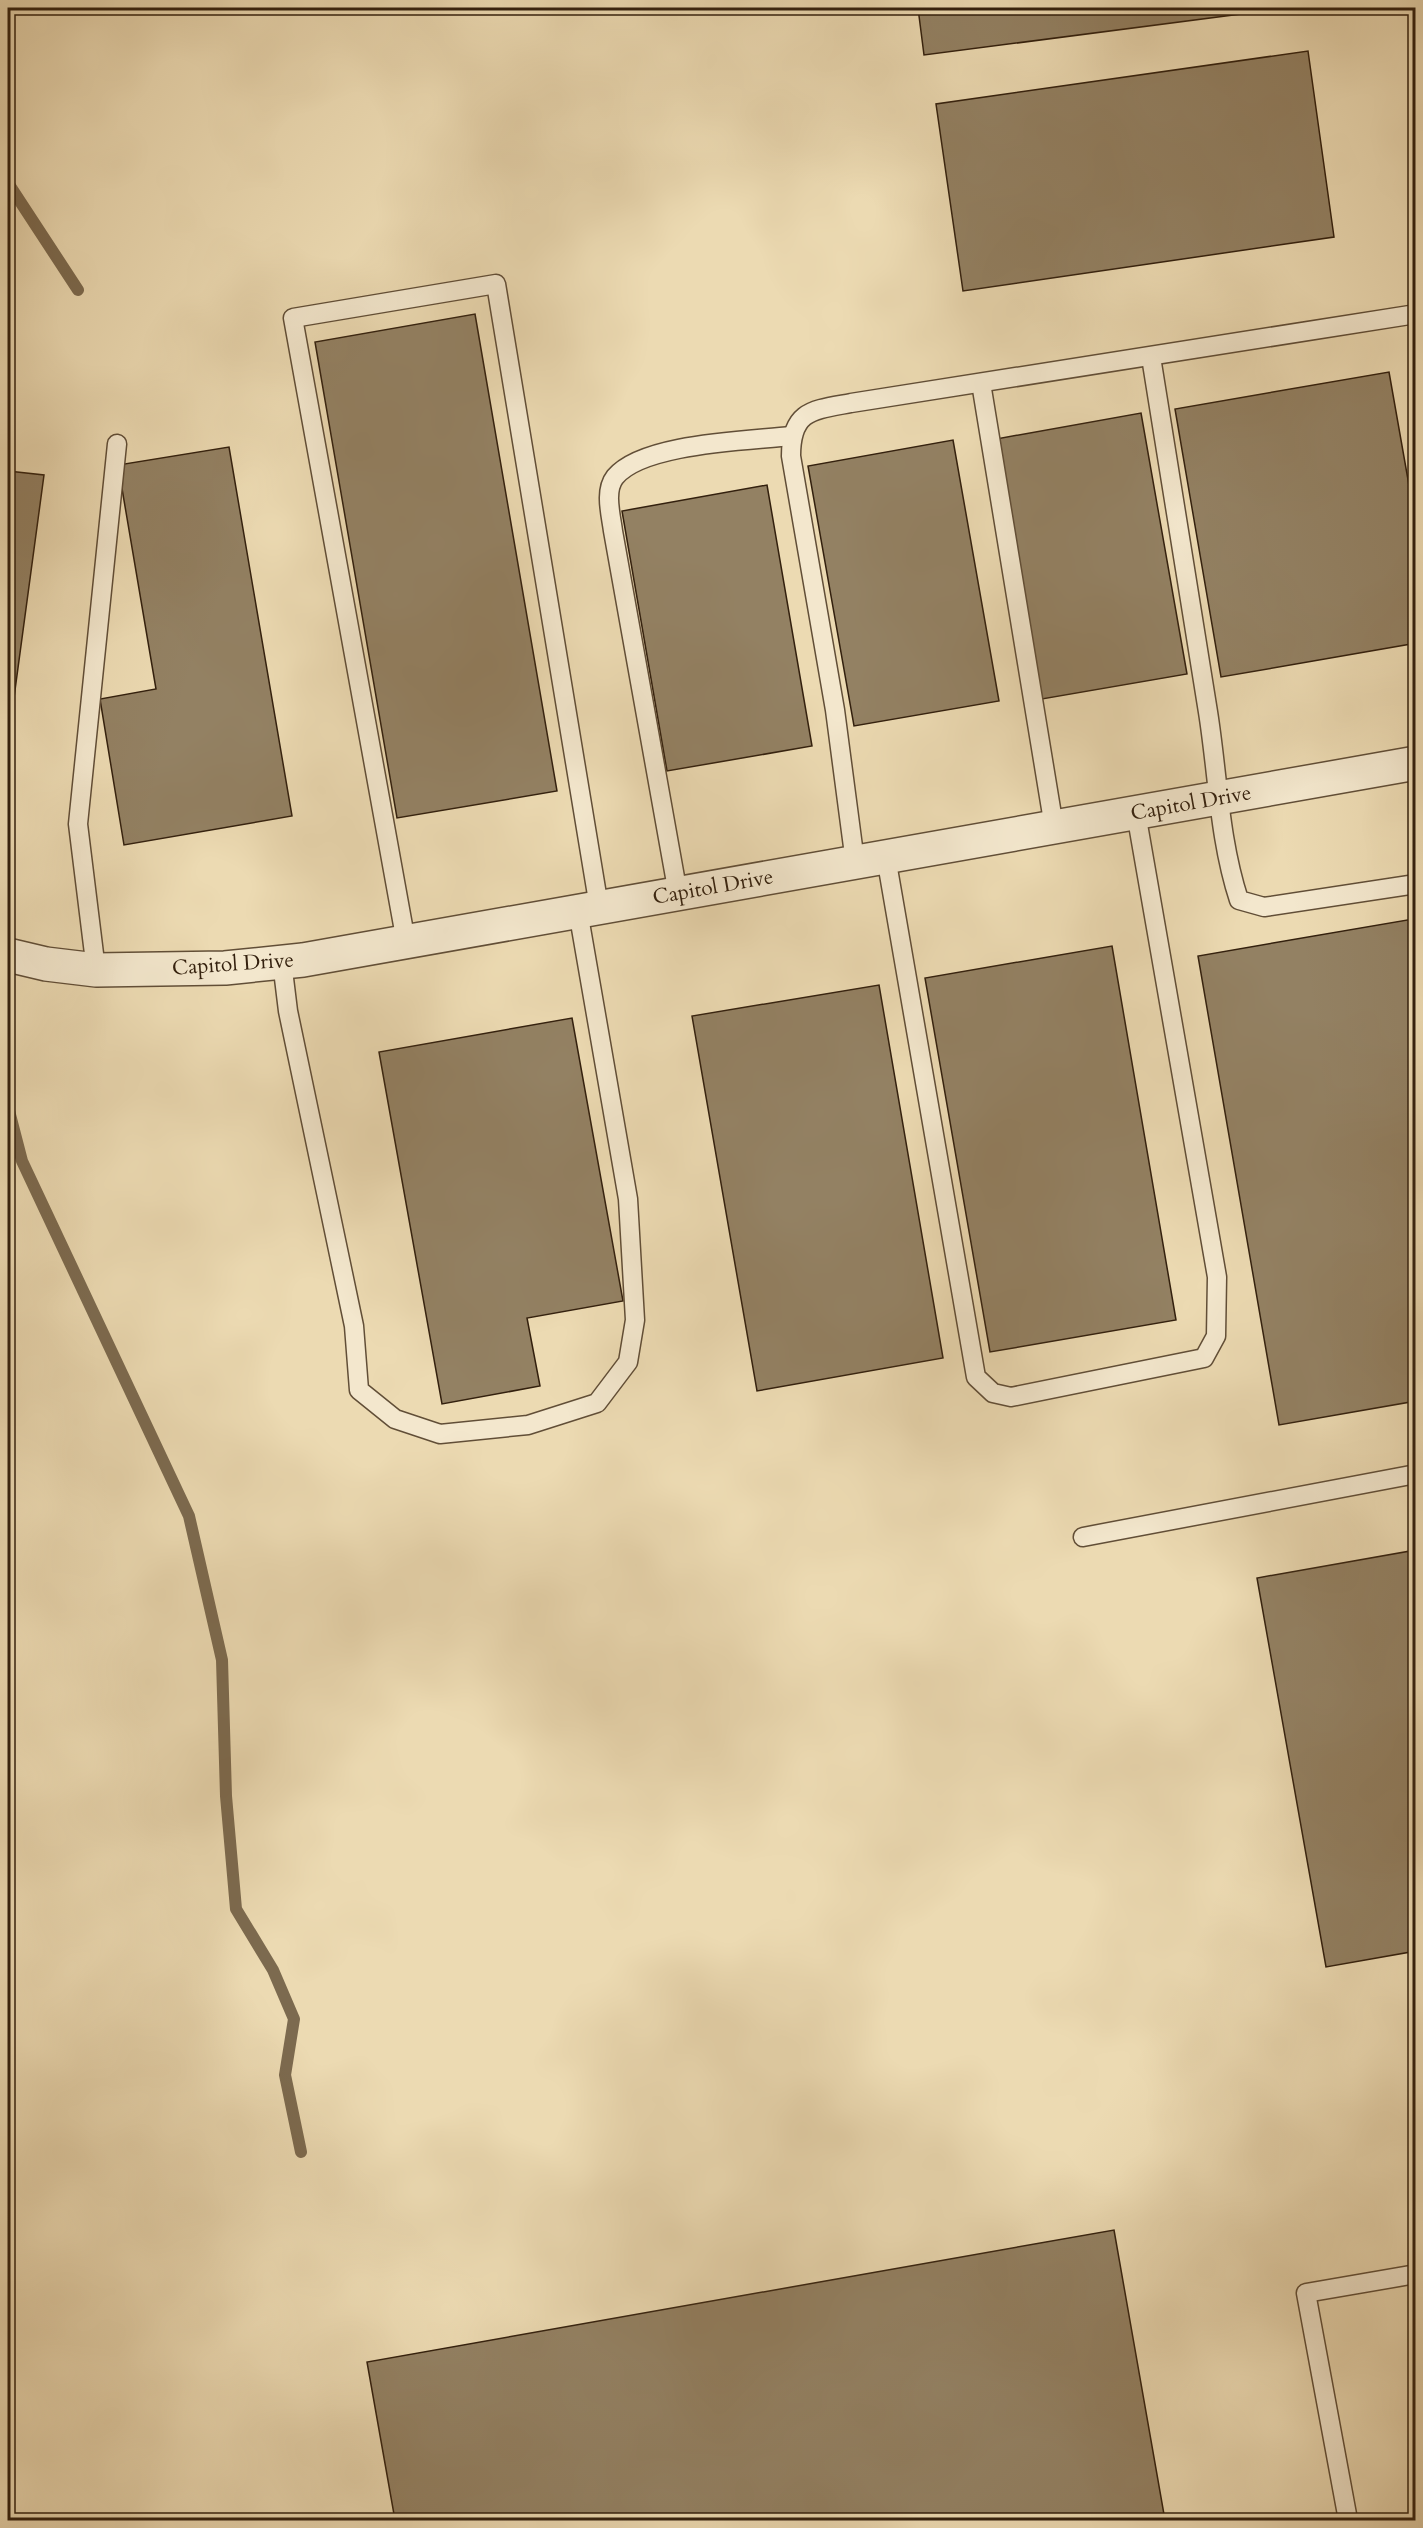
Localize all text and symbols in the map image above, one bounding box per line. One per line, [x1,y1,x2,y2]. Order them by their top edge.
street label: Capitol Drive [1128,778,1254,828]
street label: Capitol Drive [650,862,776,912]
street label: Capitol Drive [171,945,295,983]

